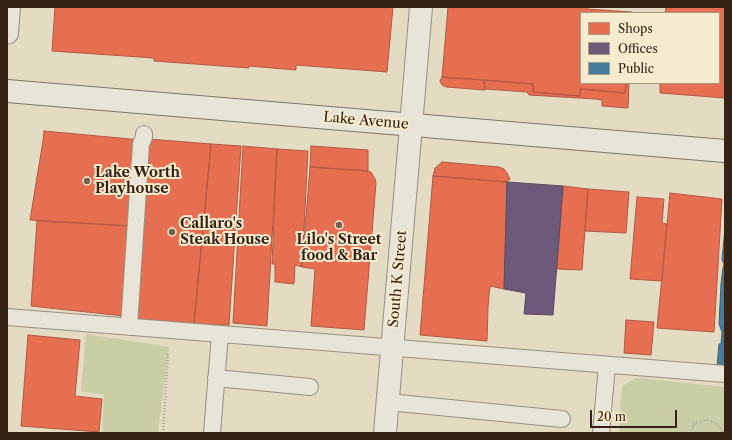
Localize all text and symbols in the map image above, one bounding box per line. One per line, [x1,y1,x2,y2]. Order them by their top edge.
legend [580,12,720,84]
text: Shops [618,21,653,36]
text: Offices [618,41,658,56]
text: Public [618,61,654,76]
street label: Lake Avenue [323,109,409,133]
place label: Lake Worth Playhouse [95,165,180,198]
marker: Lake Worth Playhouse [82,176,92,186]
place label: Callaro's Steak House [180,216,269,248]
marker: Lilo's Street food & Bar [334,220,344,230]
marker: Callaro's Steak House [167,227,177,237]
street label: South K Street [385,230,411,328]
place label: Lilo's Street food & Bar [297,232,381,264]
scale bar [592,402,679,428]
text: 20 m [597,409,626,424]

